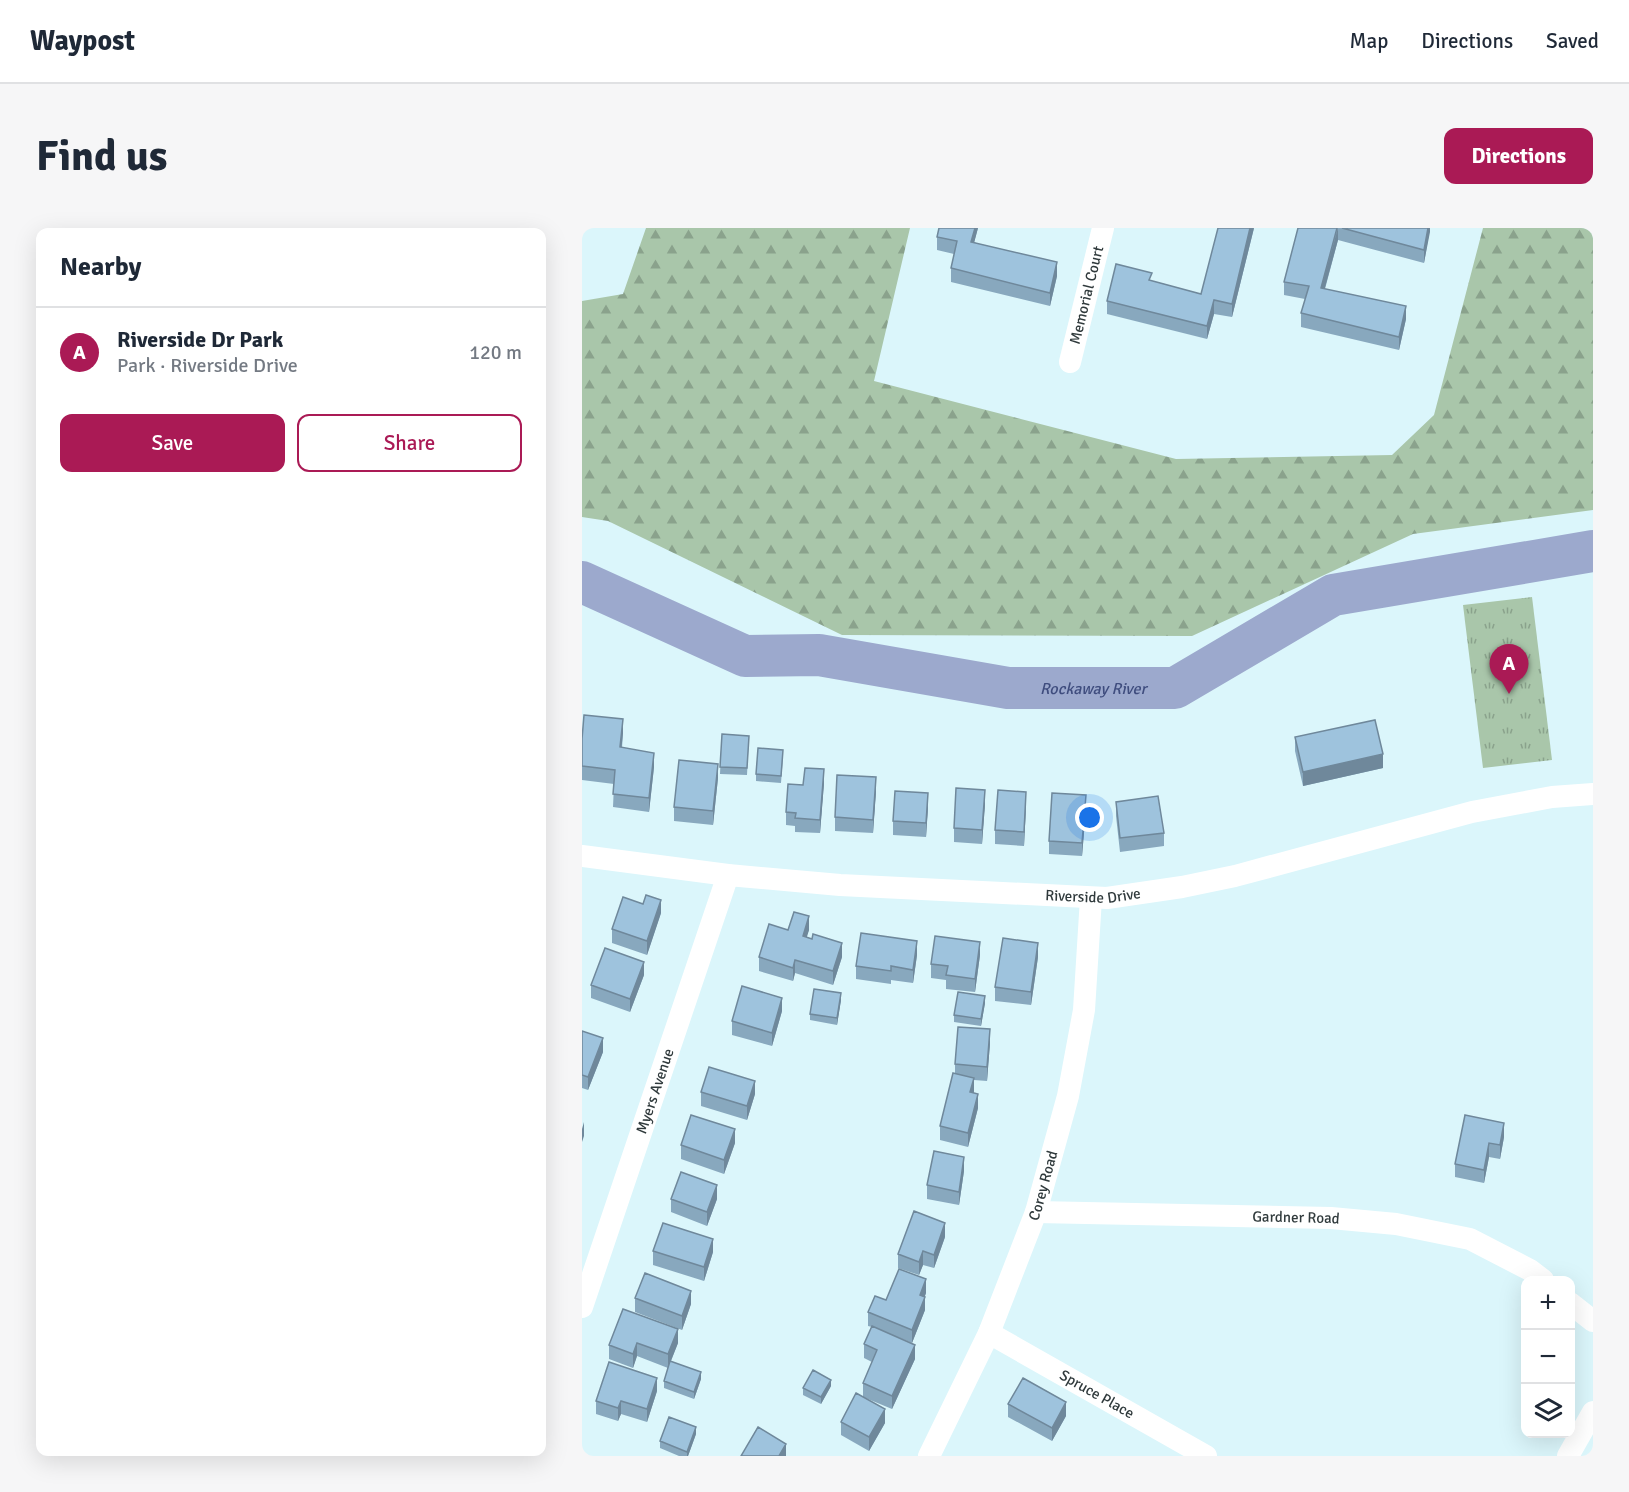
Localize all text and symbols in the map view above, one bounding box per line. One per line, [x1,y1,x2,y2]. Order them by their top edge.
text: Waypost [30,24,135,58]
text: Map [1350,28,1388,54]
text: Directions [1421,28,1513,54]
text: Saved [1546,28,1599,54]
button: Directions [1444,128,1593,184]
text: Find us [36,131,167,182]
street label: Memorial Court [1066,244,1107,346]
text: Nearby [60,251,141,283]
text: Riverside Dr Park [117,326,283,353]
text: A [73,340,86,365]
text: 120 m [469,340,522,365]
text: Park · Riverside Drive [117,353,298,378]
button: Save [60,414,285,472]
button: Share [297,414,522,472]
pin: A [1490,644,1528,694]
water label: Rockaway River [1040,679,1148,699]
your location [1075,803,1104,832]
street label: Riverside Drive [1045,884,1142,907]
street label: Myers Avenue [632,1046,678,1136]
street label: Corey Road [1025,1149,1062,1223]
street label: Gardner Road [1252,1207,1340,1228]
map controls [1521,1276,1575,1438]
button: + [1521,1276,1575,1330]
button: − [1521,1330,1575,1384]
street label: Spruce Place [1056,1366,1137,1422]
button: layers [1521,1384,1575,1438]

